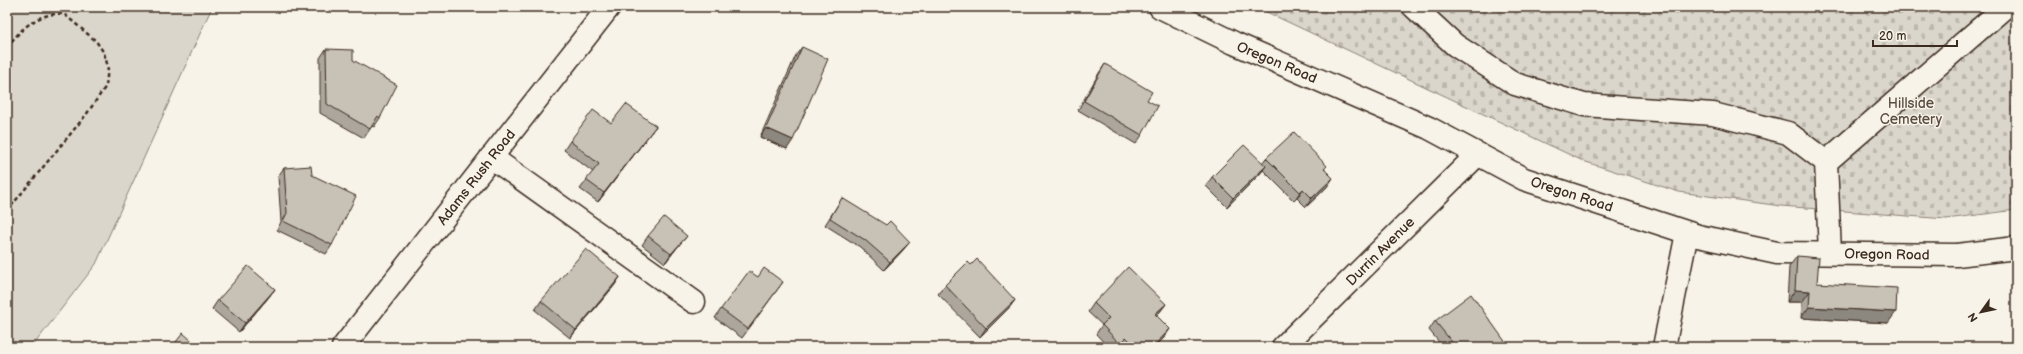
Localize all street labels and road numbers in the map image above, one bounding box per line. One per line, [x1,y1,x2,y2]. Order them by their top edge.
street label: Oregon Road [1234,38,1319,87]
street label: Adams Rush Road [434,126,519,228]
street label: Oregon Road [1529,173,1615,216]
street label: Durrin Avenue [1343,214,1418,289]
street label: Oregon Road [1844,245,1930,264]

